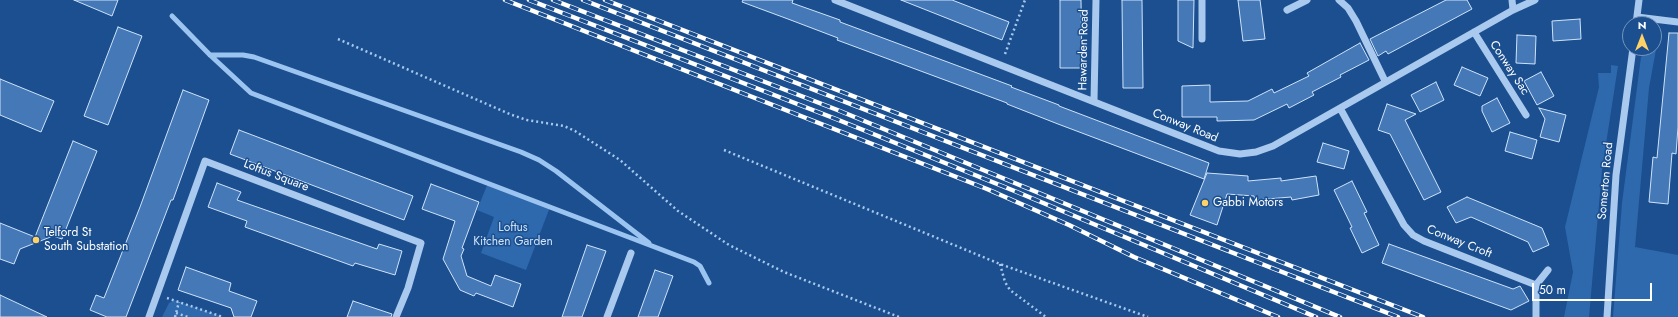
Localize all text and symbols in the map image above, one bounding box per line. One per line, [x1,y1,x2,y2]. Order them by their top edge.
street label: Hawarden Road [1076,9,1092,91]
north arrow [1622,16,1662,56]
text: N [1638,17,1646,33]
street label: Conway Sac [1486,38,1532,98]
street label: Conway Road [1150,106,1220,146]
street label: Somerton Road [1595,142,1617,220]
street label: Loftus Square [241,157,311,195]
place label: Gabbi Motors [1213,196,1283,210]
marker: Gabbi Motors [1200,198,1210,208]
park label: Loftus Kitchen Garden [473,221,553,249]
street label: Conway Croft [1424,222,1494,262]
place label: Telford St South Substation [44,226,128,254]
marker: Telford St South Substation [31,235,41,245]
scale bar [1534,275,1654,301]
text: 50 m [1539,281,1566,299]

